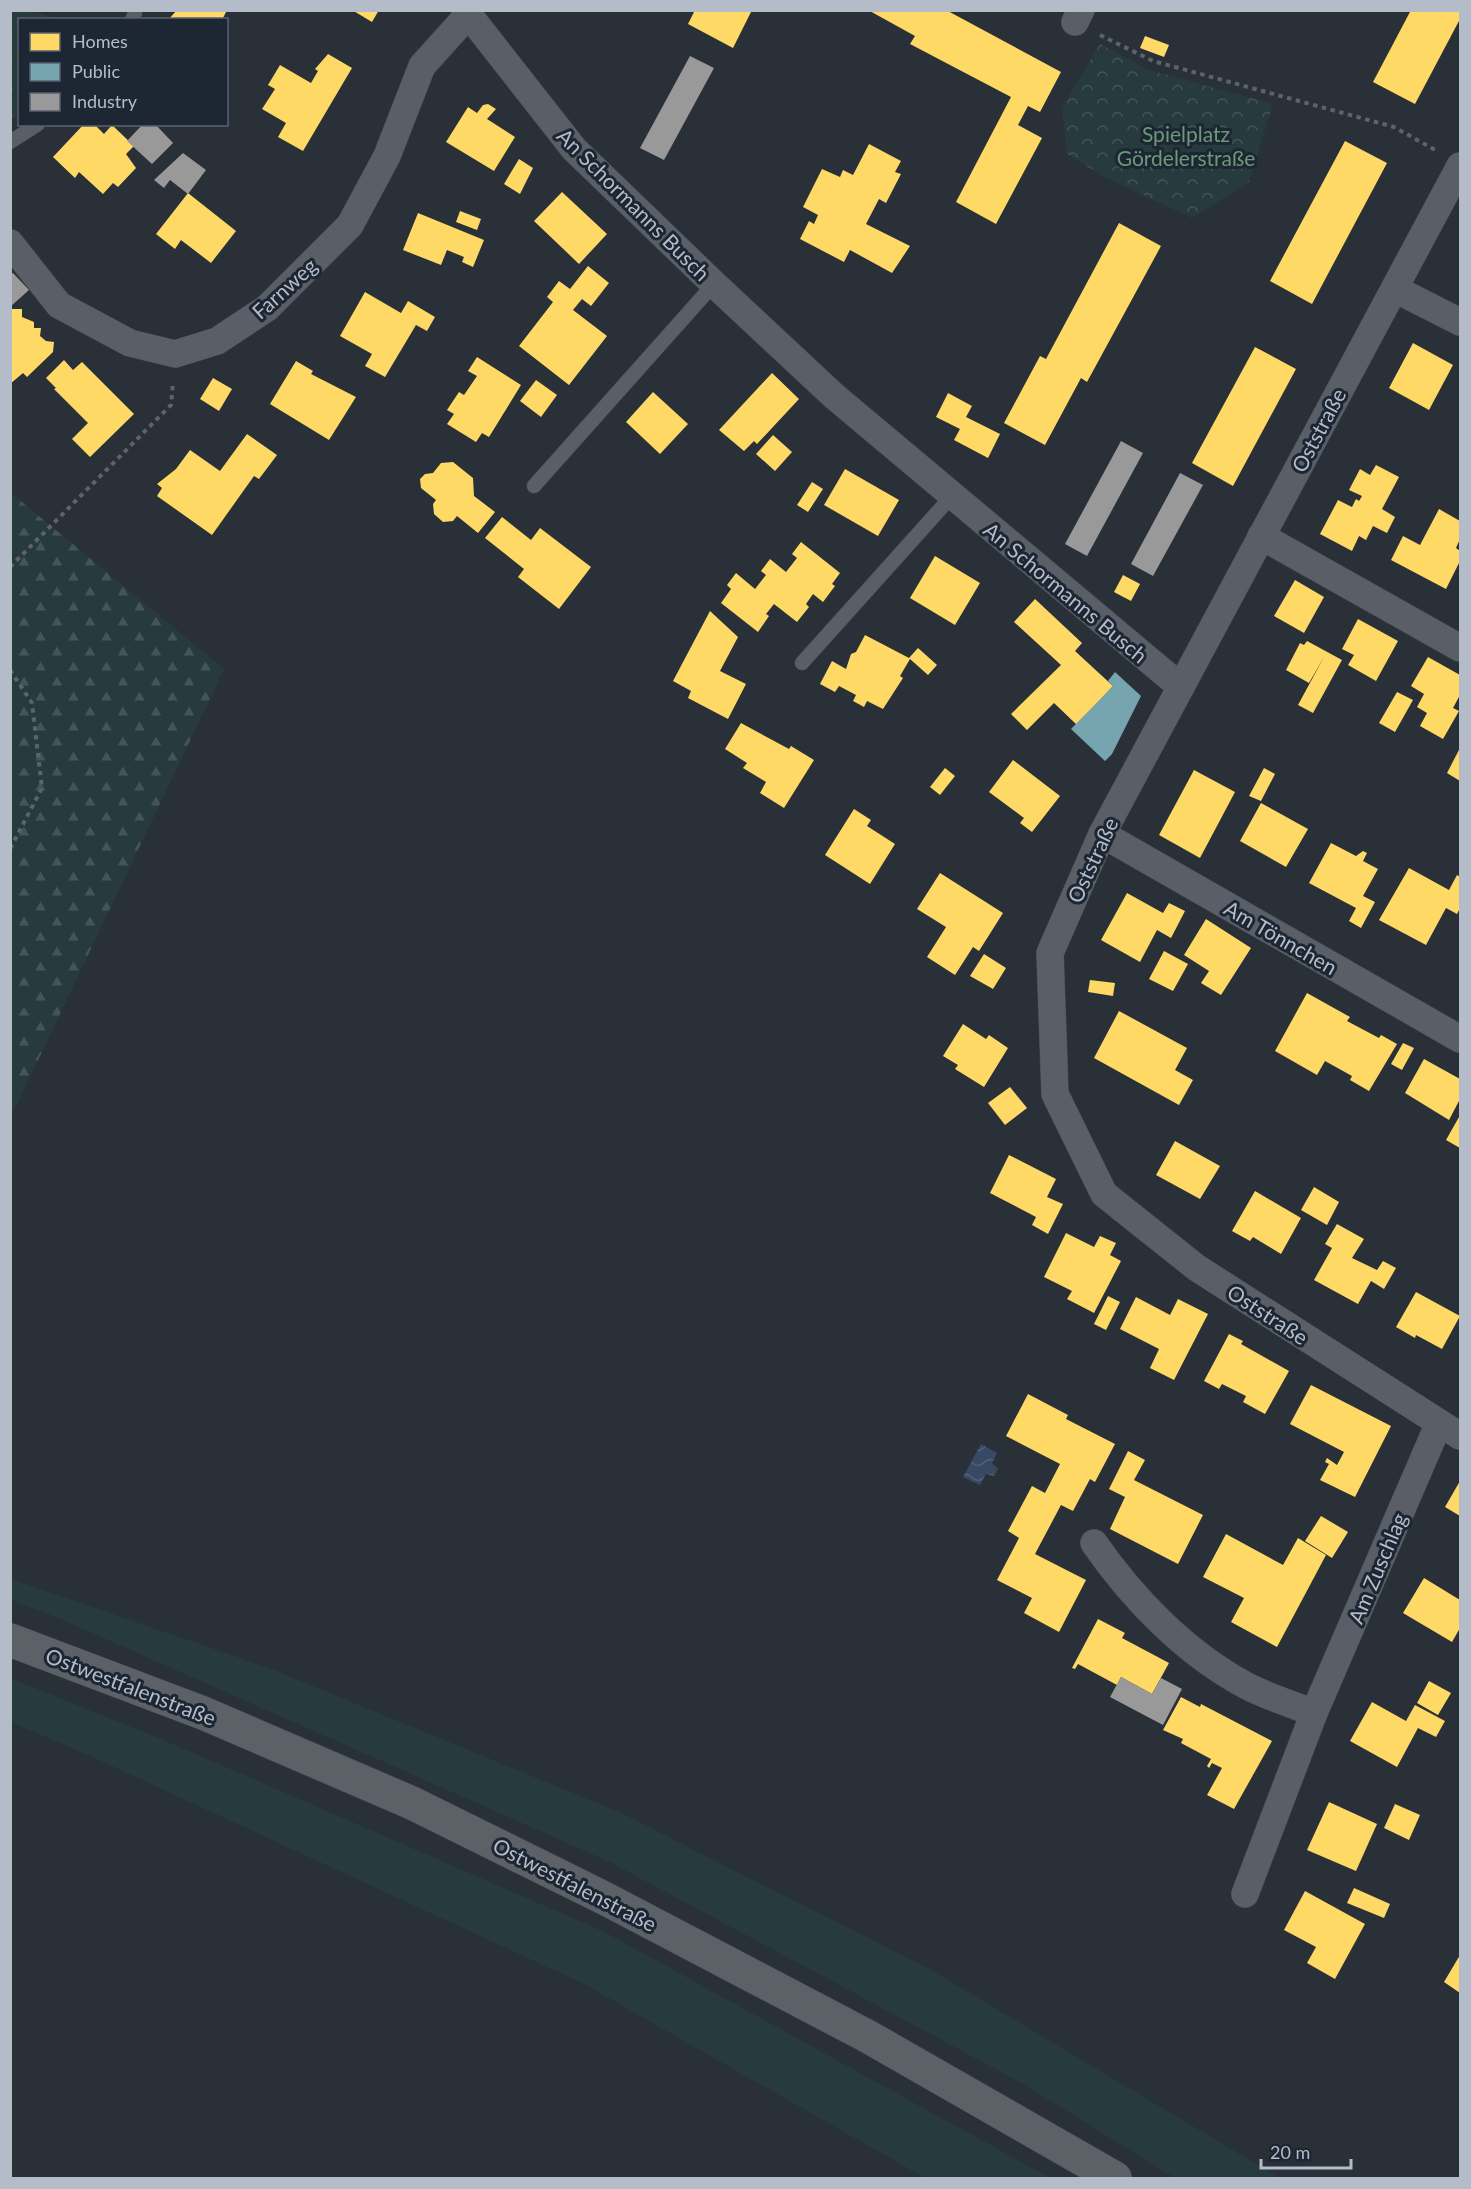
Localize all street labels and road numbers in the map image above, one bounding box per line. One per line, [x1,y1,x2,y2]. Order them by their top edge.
street label: An Schormanns Busch [553,123,715,285]
street label: Farnweg [246,252,322,324]
street label: Oststraße [1286,384,1350,476]
street label: An Schormanns Busch [979,516,1153,668]
street label: Oststraße [1061,813,1123,907]
street label: Am Tönnchen [1220,895,1342,979]
street label: Oststraße [1223,1279,1313,1349]
street label: Am Zuschlag [1342,1509,1412,1627]
street label: Ostwestfalenstraße [42,1642,220,1730]
street label: Ostwestfalenstraße [489,1832,661,1936]

